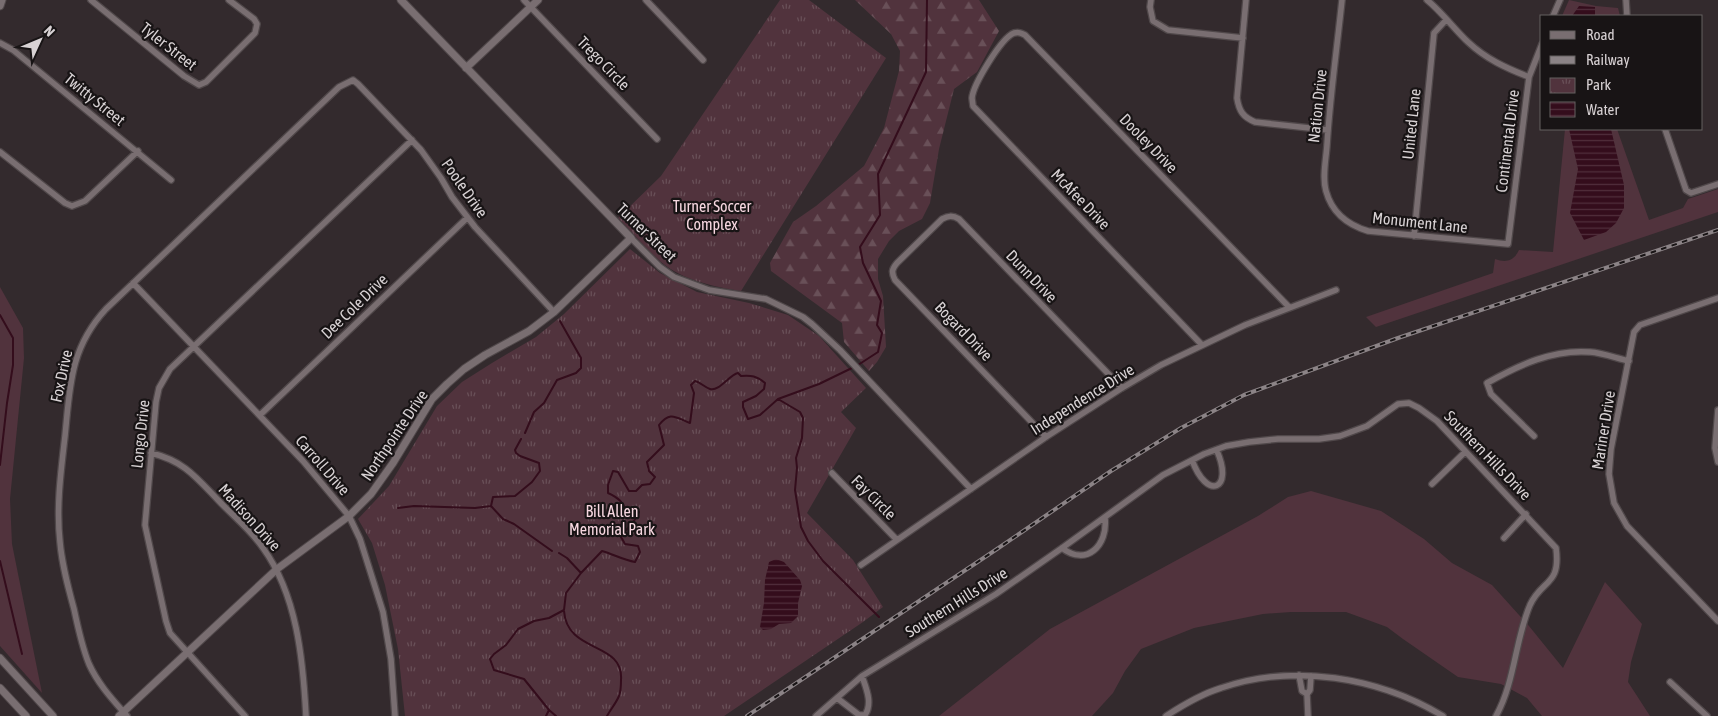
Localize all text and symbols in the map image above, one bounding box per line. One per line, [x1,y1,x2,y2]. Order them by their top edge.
north arrow [15,15,65,65]
legend [1540,15,1703,130]
street label: Tyler Street [137,18,201,75]
text: N [41,22,58,39]
text: Road [1586,26,1615,43]
street label: Trego Circle [573,33,634,94]
text: Railway [1586,51,1630,68]
street label: Nation Drive [1304,68,1330,144]
street label: Twitty Street [60,69,129,130]
text: Park [1586,76,1611,93]
street label: United Lane [1398,88,1424,160]
street label: Continental Drive [1492,89,1522,193]
text: Water [1586,101,1619,118]
street label: Dooley Drive [1116,110,1182,177]
street label: Poole Drive [438,155,492,221]
street label: McAfee Drive [1048,165,1114,233]
park label: Turner Soccer Complex [673,197,752,234]
street label: Turner Street [614,199,681,265]
street label: Monument Lane [1371,208,1469,236]
street label: Dunn Drive [1003,246,1061,306]
street label: Dee Cole Drive [317,270,391,342]
street label: Bogard Drive [931,298,996,365]
street label: Fox Drive [47,348,75,404]
street label: Independence Drive [1027,360,1137,439]
street label: Northpointe Drive [357,386,432,484]
street label: Mariner Drive [1588,389,1618,471]
street label: Longo Drive [127,399,154,469]
street label: Southern Hills Drive [1441,407,1535,503]
street label: Carroll Drive [292,431,354,499]
street label: Fay Circle [847,471,900,524]
street label: Madison Drive [215,480,285,554]
park label: Bill Allen Memorial Park [569,502,655,538]
street label: Southern Hills Drive [902,563,1010,641]

